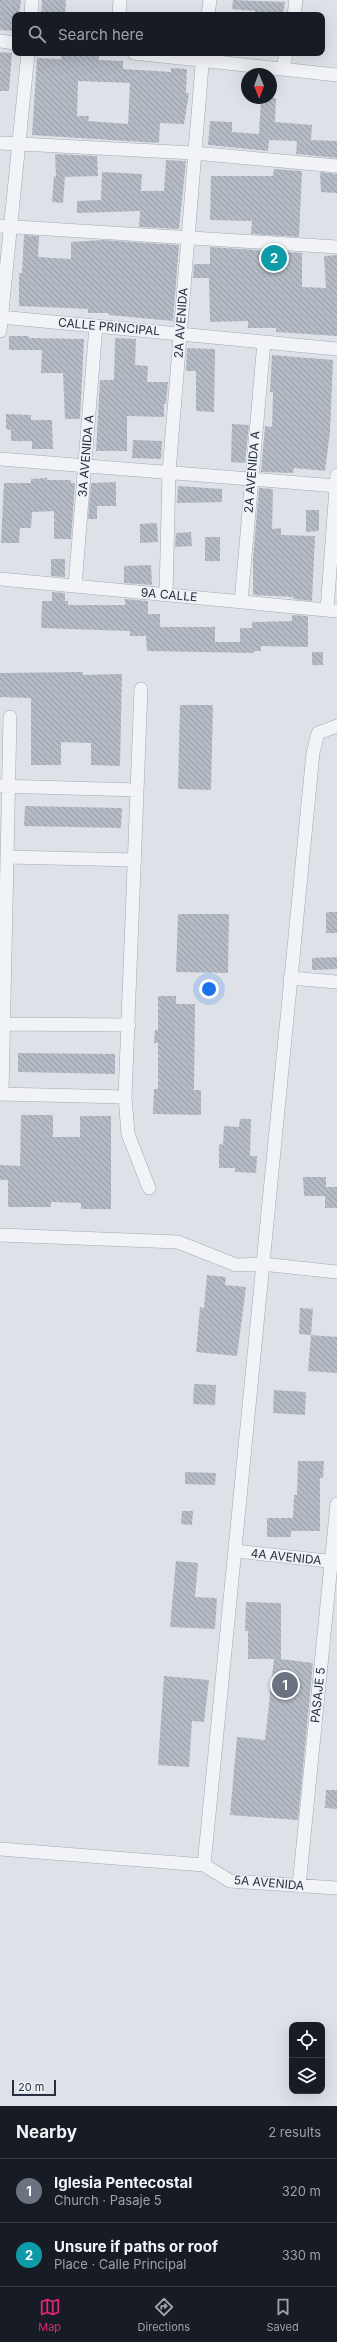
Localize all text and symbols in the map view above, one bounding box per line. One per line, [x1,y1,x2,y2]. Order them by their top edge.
search box [12,12,325,56]
icon: search [26,23,48,45]
text: Search here [58,25,144,44]
north arrow [241,68,277,104]
pin: 2 [261,243,287,273]
street label: 2A AVENIDA [171,287,190,359]
street label: CALLE PRINCIPAL [57,315,161,338]
street label: 3A AVENIDA A [74,414,97,498]
street label: 2A AVENIDA A [240,430,263,514]
street label: 9A CALLE [140,585,198,604]
your location [199,979,219,999]
street label: 4A AVENIDA [250,1545,322,1568]
street label: PASAJE 5 [307,1666,328,1723]
pin: 1 [272,1670,298,1700]
street label: 5A AVENIDA [233,1872,305,1893]
map controls [289,2022,325,2094]
button: locate [289,2022,325,2058]
button: layers [289,2058,325,2094]
scale bar [12,2078,56,2097]
text: 20 m [18,2080,44,2094]
text: Nearby [16,2122,77,2142]
text: 2 results [268,2124,321,2140]
text: Iglesia Pentecostal [54,2173,192,2192]
text: 1 [26,2183,32,2199]
text: 320 m [282,2183,321,2199]
text: Church · Pasaje 5 [54,2192,162,2208]
text: Unsure if paths or roof [54,2237,218,2256]
text: 2 [25,2247,33,2263]
text: 330 m [282,2247,321,2263]
text: Place · Calle Principal [54,2256,186,2272]
tab: Map [38,2296,61,2334]
tab: Directions [138,2296,190,2334]
tab: Saved [267,2296,299,2334]

